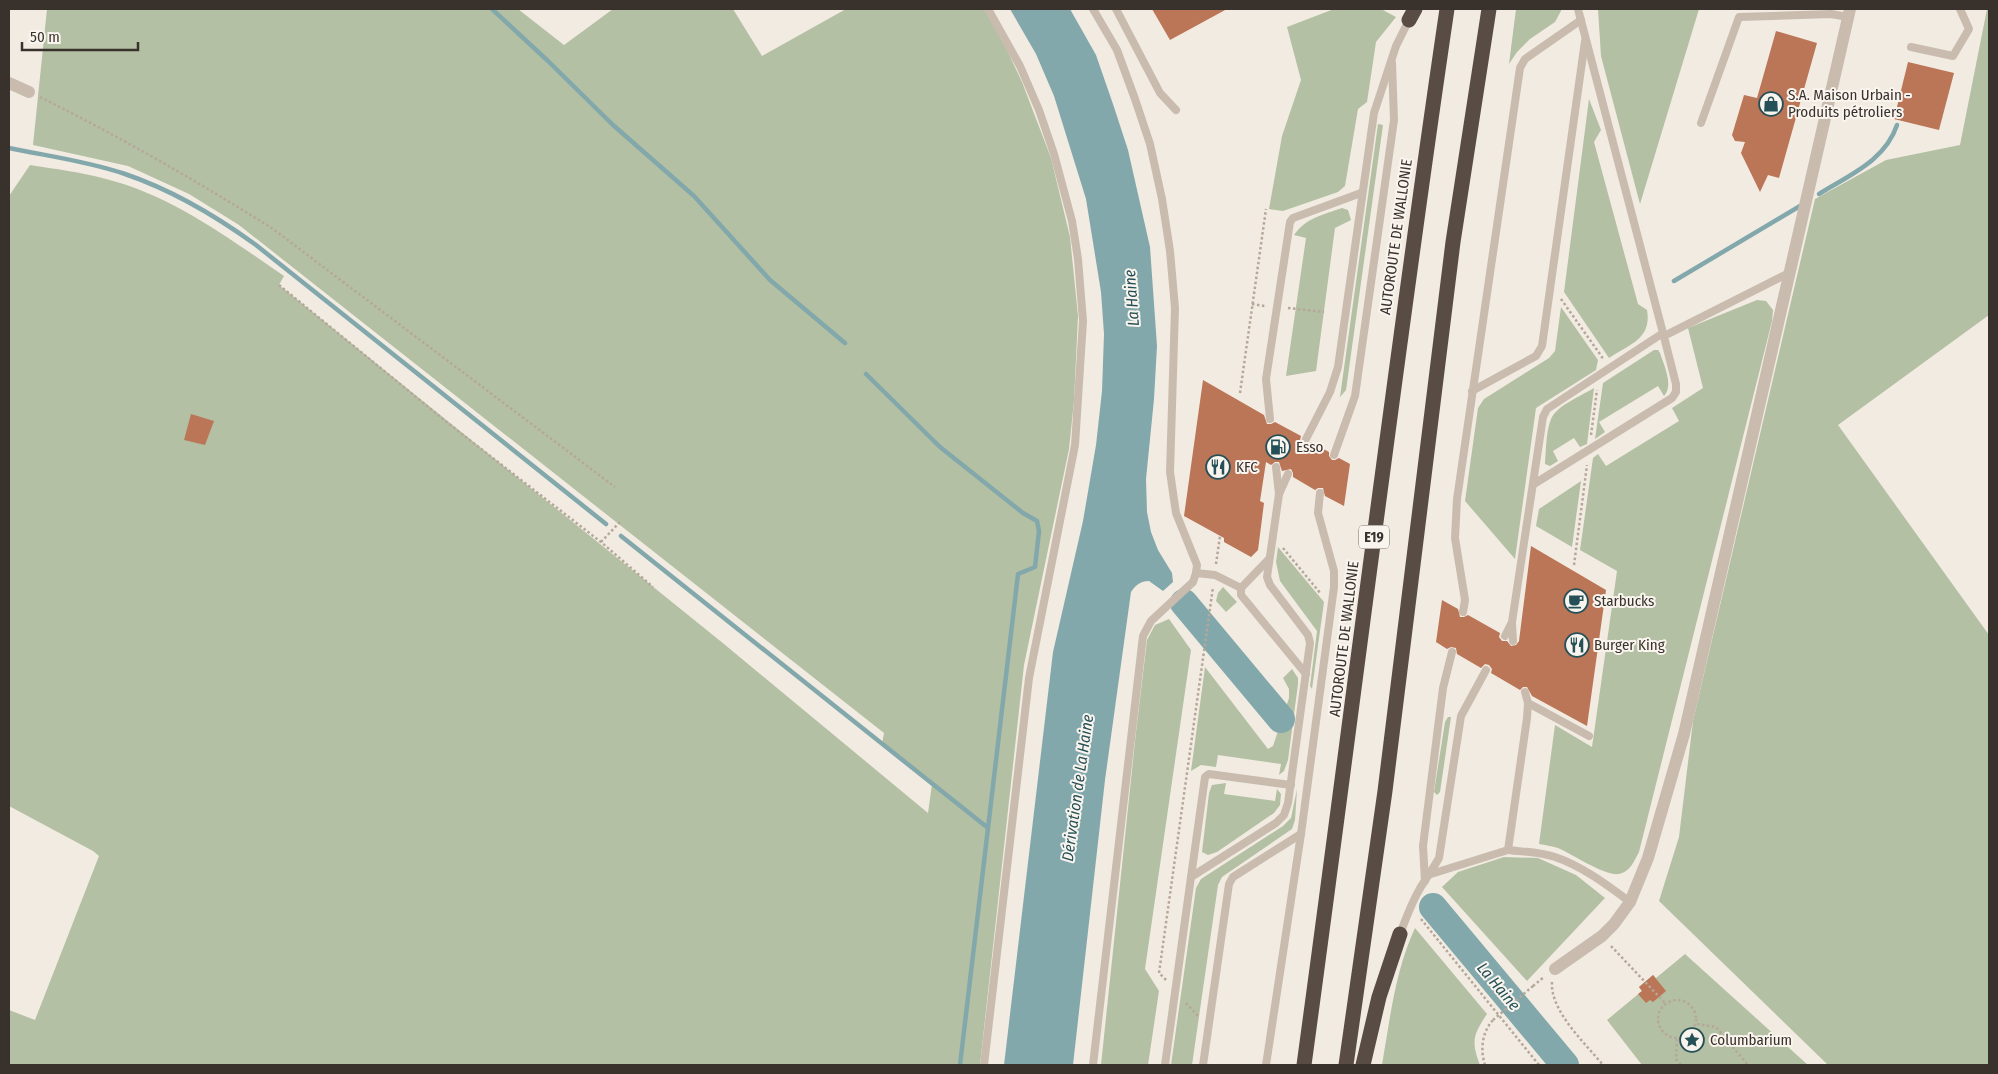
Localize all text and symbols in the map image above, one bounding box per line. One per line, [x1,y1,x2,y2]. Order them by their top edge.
scale bar [22,20,139,52]
text: 50 m [30,28,60,46]
place label: S.A. Maison Urbain - Produits pétroliers [1788,86,1911,121]
shop icon: S.A. Maison Urbain - Produits pétroliers [1758,91,1784,117]
street label: AUTOROUTE DE WALLONIE [1376,158,1416,316]
water label: La Haine [1120,269,1143,327]
fuel station icon: Esso [1265,434,1291,460]
place label: Esso [1296,438,1324,456]
restaurant icon: KFC [1205,454,1231,480]
place label: KFC [1236,458,1258,476]
road number: E19 [1359,526,1389,548]
street label: AUTOROUTE DE WALLONIE [1326,560,1362,718]
cafe icon: Starbucks [1563,588,1589,614]
place label: Starbucks [1594,592,1654,610]
restaurant icon: Burger King [1564,632,1590,658]
place label: Burger King [1594,636,1665,654]
water label: Dérivation de La Haine [1058,713,1097,863]
water label: La Haine [1473,959,1524,1014]
place icon: Columbarium [1679,1027,1705,1053]
place label: Columbarium [1710,1031,1792,1049]

